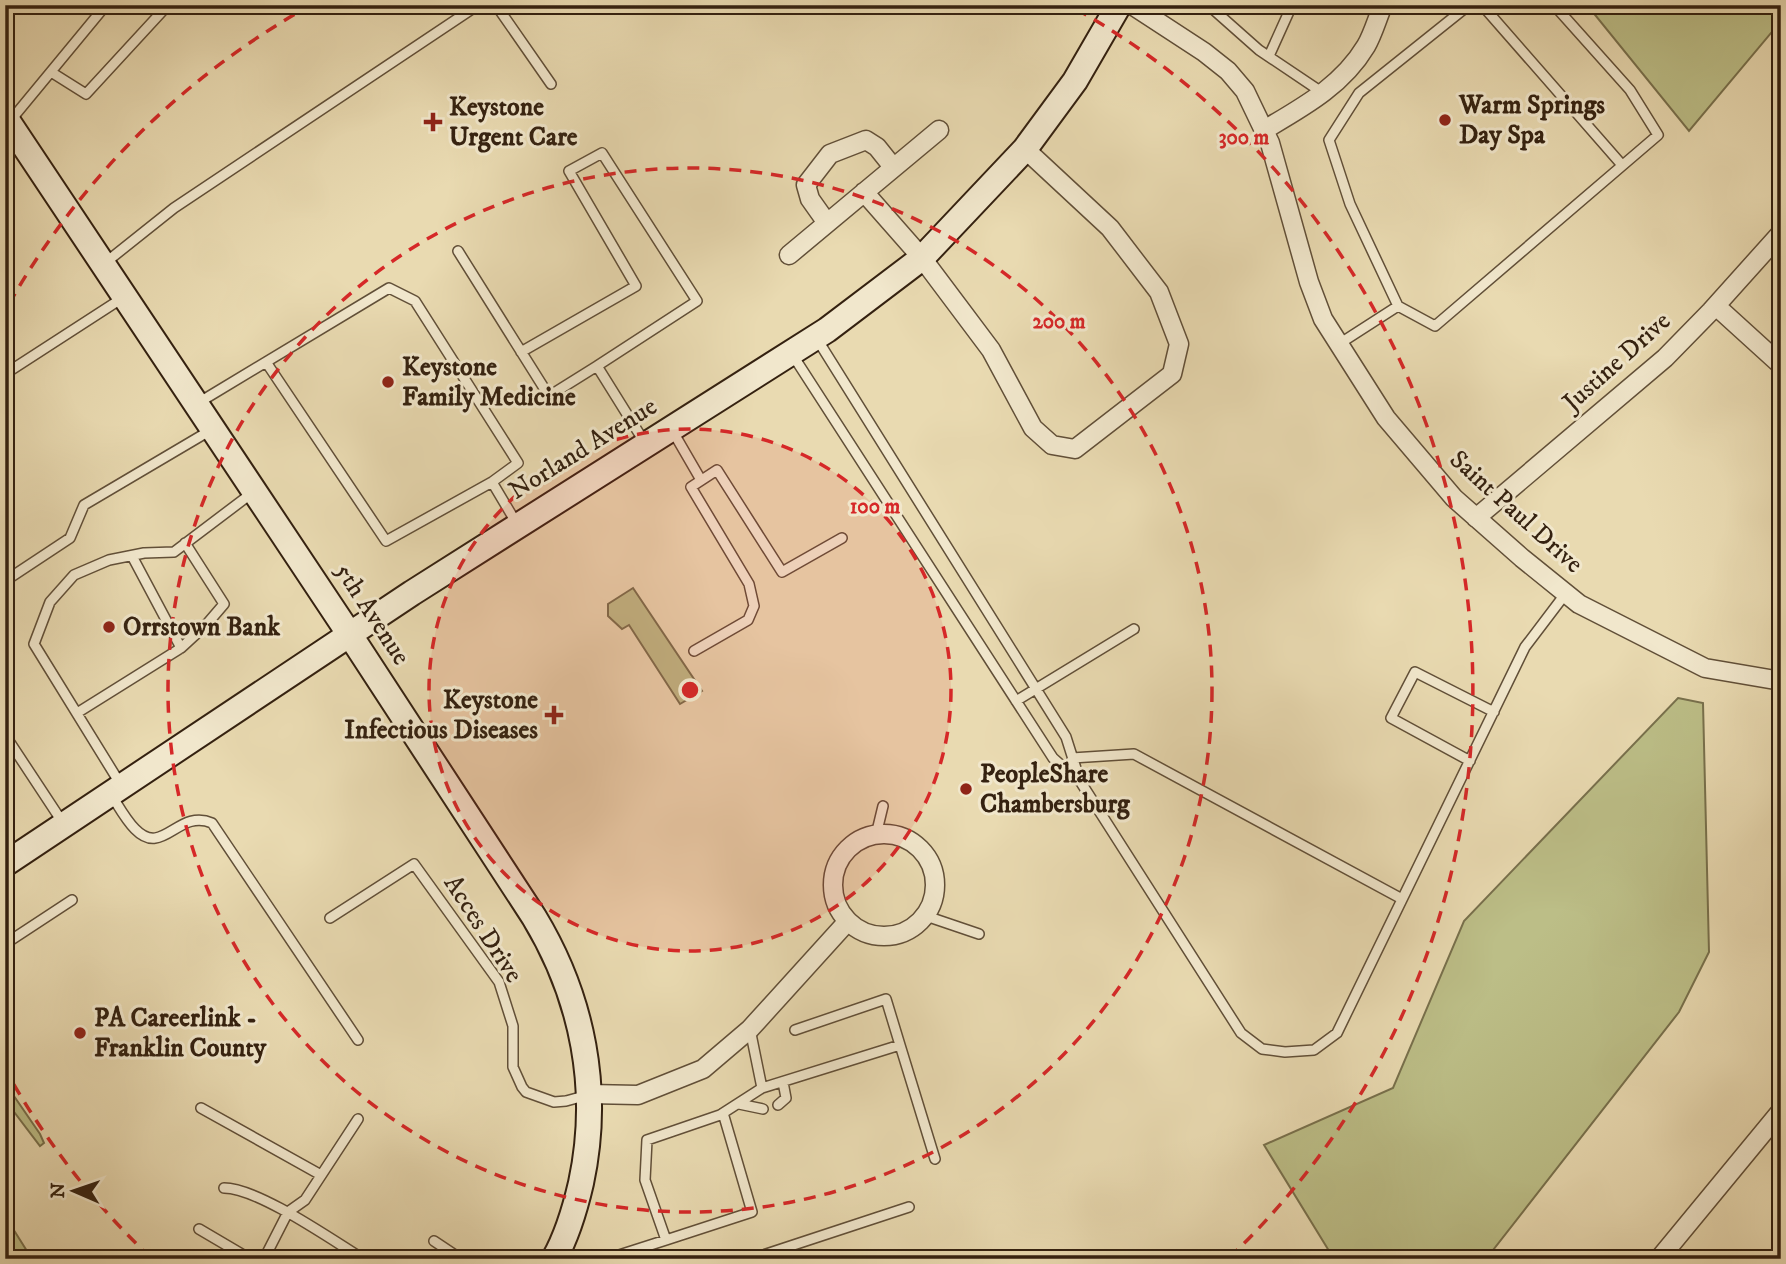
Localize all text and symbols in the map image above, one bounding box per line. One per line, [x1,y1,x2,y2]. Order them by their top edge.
place label: Warm Springs Day Spa [1458,89,1605,152]
place label: Keystone Urgent Care [449,91,578,154]
marker: Keystone Urgent Care [423,112,443,132]
marker: Warm Springs Day Spa [1437,112,1453,128]
text: 300 m [1219,125,1270,151]
street label: Justine Drive [1555,305,1678,420]
text: 200 m [1032,309,1086,335]
place label: Keystone Family Medicine [402,351,576,414]
marker: Keystone Family Medicine [380,374,396,390]
street label: Norland Avenue [503,390,663,508]
street label: Saint Paul Drive [1442,443,1590,581]
text: 100 m [850,494,900,520]
street label: 5th Avenue [327,557,417,671]
place label: Orrstown Bank [123,611,281,644]
marker: Orrstown Bank [101,619,117,635]
centre of rings [678,678,702,702]
place label: Keystone Infectious Diseases [344,684,538,747]
marker: Keystone Infectious Diseases [544,705,564,725]
place label: PeopleShare Chambersburg [980,758,1131,821]
marker: PeopleShare Chambersburg [958,781,974,797]
street label: Acces Drive [436,869,530,989]
place label: PA Careerlink - Franklin County [94,1002,267,1065]
marker: PA Careerlink - Franklin County [72,1025,88,1041]
north arrow [38,1156,108,1226]
text: N [47,1182,70,1199]

